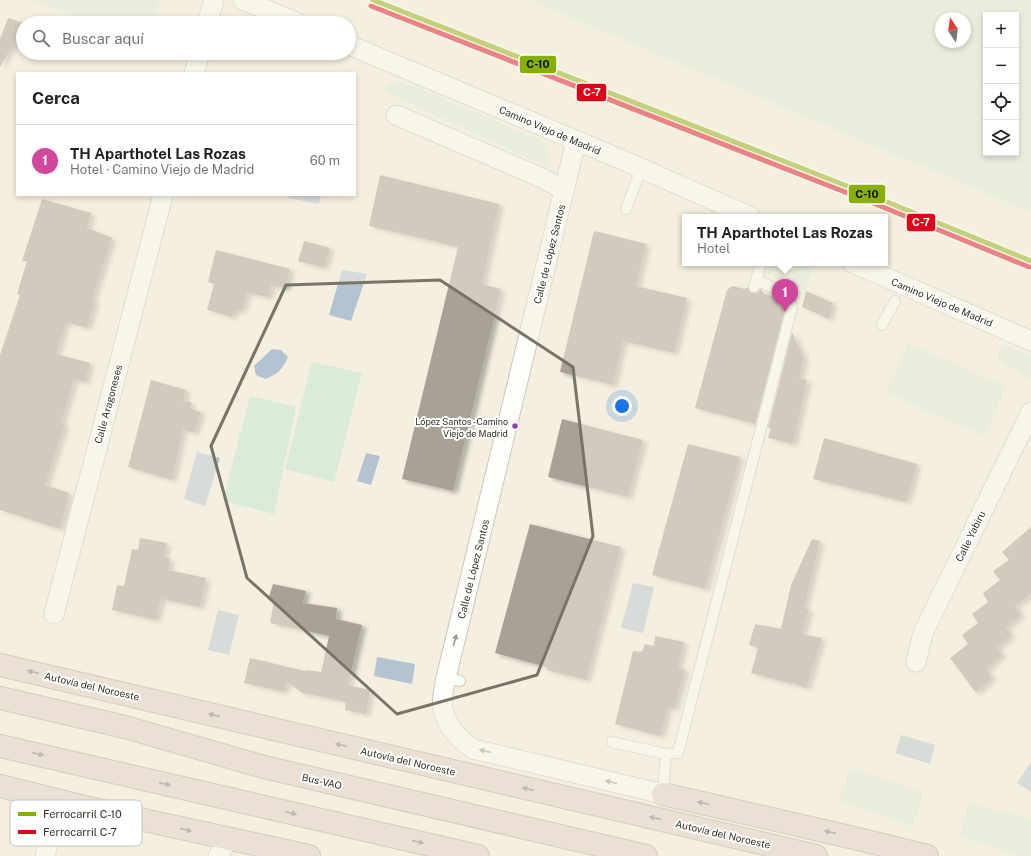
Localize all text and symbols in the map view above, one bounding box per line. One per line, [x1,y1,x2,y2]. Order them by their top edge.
north arrow [935,12,971,48]
map controls [983,12,1019,156]
button: + [983,12,1019,48]
search box [16,16,356,60]
icon: search [30,27,52,49]
text: Buscar aquí [62,30,144,47]
button: − [983,48,1019,84]
line badge: C-10 [519,55,557,74]
text: C-10 [526,58,550,70]
line badge: C-7 [576,83,607,102]
button: locate [983,84,1019,120]
text: C-7 [583,86,601,98]
text: Cerca [32,88,80,108]
street label: Camino Viejo de Madrid [497,103,603,157]
button: layers [983,120,1019,156]
text: TH Aparthotel Las Rozas [70,145,246,162]
text: 1 [42,153,48,168]
text: 60 m [310,153,340,168]
text: Hotel · Camino Viejo de Madrid [70,162,254,177]
line badge: C-10 [848,184,886,204]
text: C-10 [855,188,879,200]
street label: Calle de López Santos [531,203,567,305]
line badge: C-7 [906,213,936,232]
popup [682,214,888,266]
text: C-7 [912,216,930,228]
text: TH Aparthotel Las Rozas [697,224,873,241]
text: Hotel [697,241,730,256]
street label: Camino Viejo de Madrid [889,275,995,329]
pin: 1 [772,279,798,312]
street label: Calle Aragoneses [92,363,124,445]
your location [612,396,632,416]
place label: López Santos - Camino Viejo de Madrid [415,416,508,439]
marker: López Santos - Camino Viejo de Madrid [510,421,520,431]
street label: Calle Yabiru [953,508,988,563]
street label: Calle de López Santos [455,518,491,620]
one-way arrow [453,633,459,646]
one-way arrow [27,669,39,675]
street label: Autovía del Noroeste [43,669,141,703]
one-way arrow [208,712,220,718]
one-way arrow [334,741,347,747]
street label: Autovía del Noroeste [359,744,457,778]
one-way arrow [479,748,491,754]
one-way arrow [32,752,44,758]
street label: Bus-VAO [301,771,343,791]
one-way arrow [605,778,618,784]
one-way arrow [158,781,171,787]
one-way arrow [522,786,534,792]
legend [10,800,142,846]
one-way arrow [697,800,709,806]
text: Ferrocarril C-10 [43,808,122,820]
one-way arrow [285,810,298,816]
one-way arrow [649,815,661,821]
street label: Autovía del Noroeste [674,817,772,851]
text: Ferrocarril C-7 [43,826,117,838]
one-way arrow [180,827,193,833]
one-way arrow [823,829,836,835]
one-way arrow [412,840,424,846]

